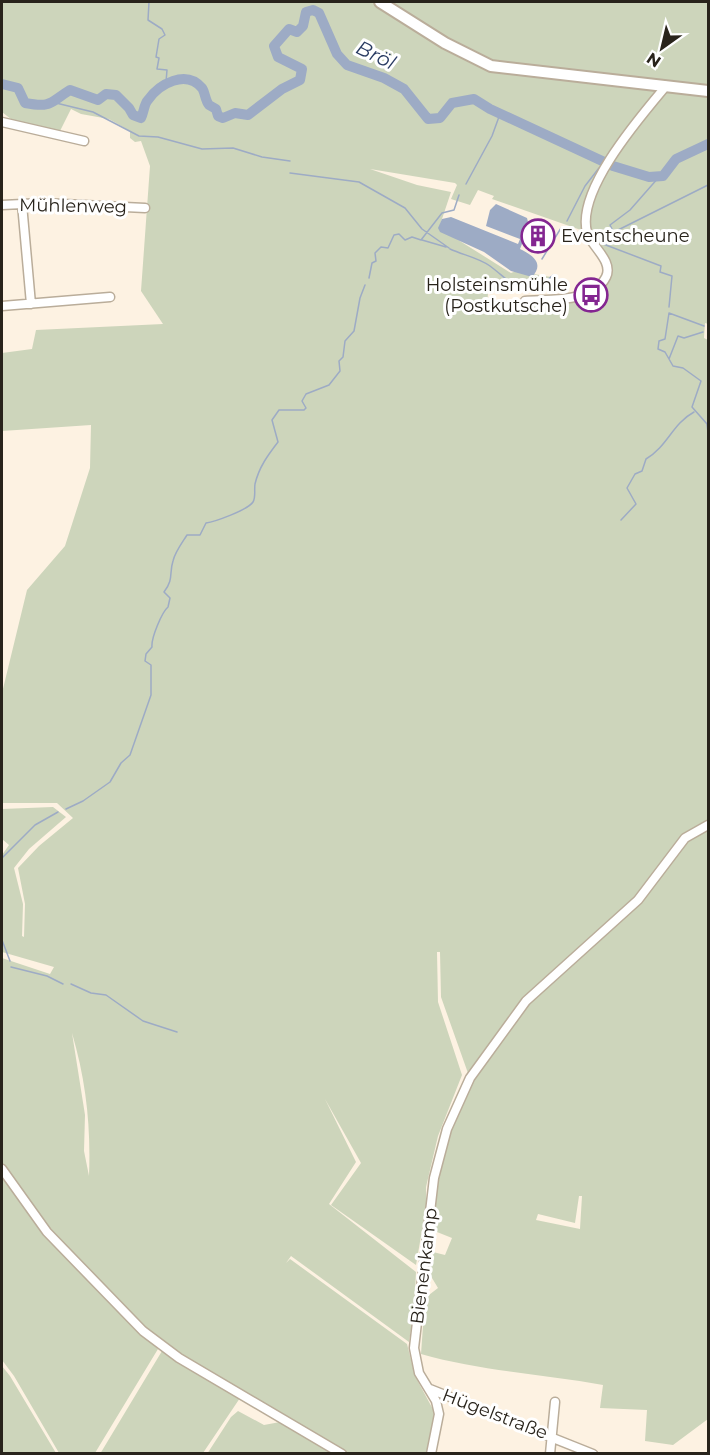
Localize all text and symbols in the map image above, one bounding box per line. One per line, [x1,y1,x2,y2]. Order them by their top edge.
north arrow [632,18,692,78]
water label: Bröl [352,35,400,75]
text: N [643,49,665,72]
street label: Mühlenweg [19,194,127,218]
building icon: Eventscheune [520,218,556,254]
place label: Eventscheune [561,225,690,247]
place label: Holsteinsmühle (Postkutsche) [426,274,568,317]
bus stop icon: Holsteinsmühle (Postkutsche) [573,277,609,313]
street label: Bienenkamp [406,1207,442,1325]
street label: Hügelstraße [439,1384,551,1444]

